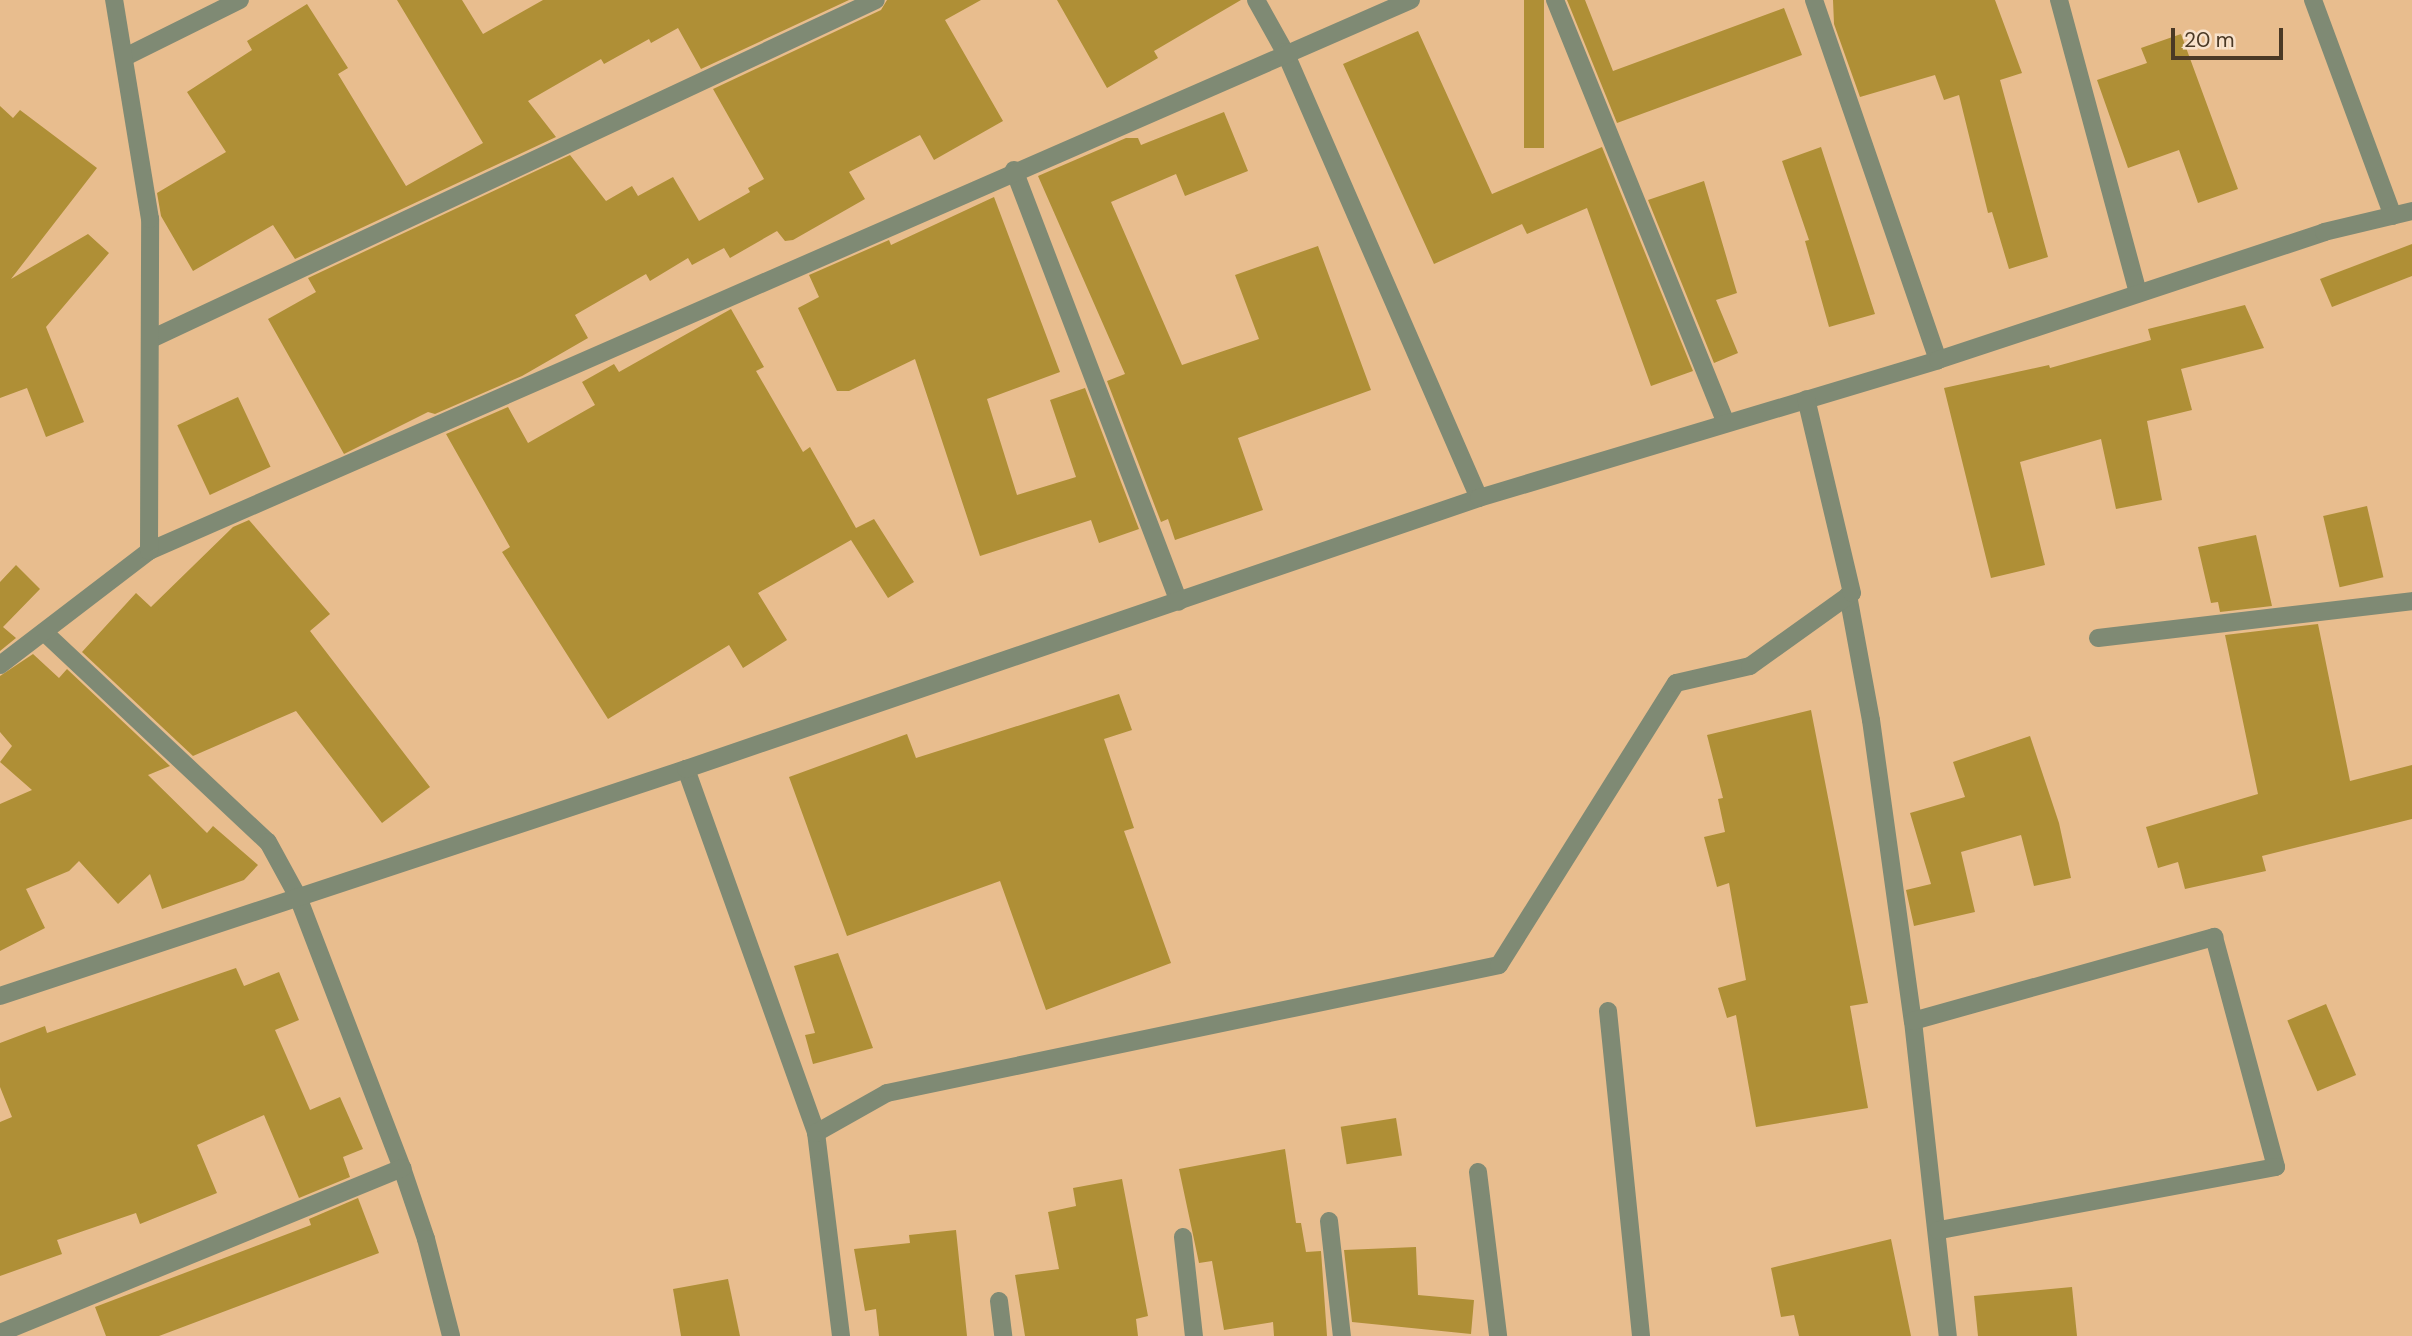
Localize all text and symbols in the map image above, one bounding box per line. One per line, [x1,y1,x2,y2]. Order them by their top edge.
scale bar [2174,14,2286,58]
text: 20 m [2184,26,2235,54]

